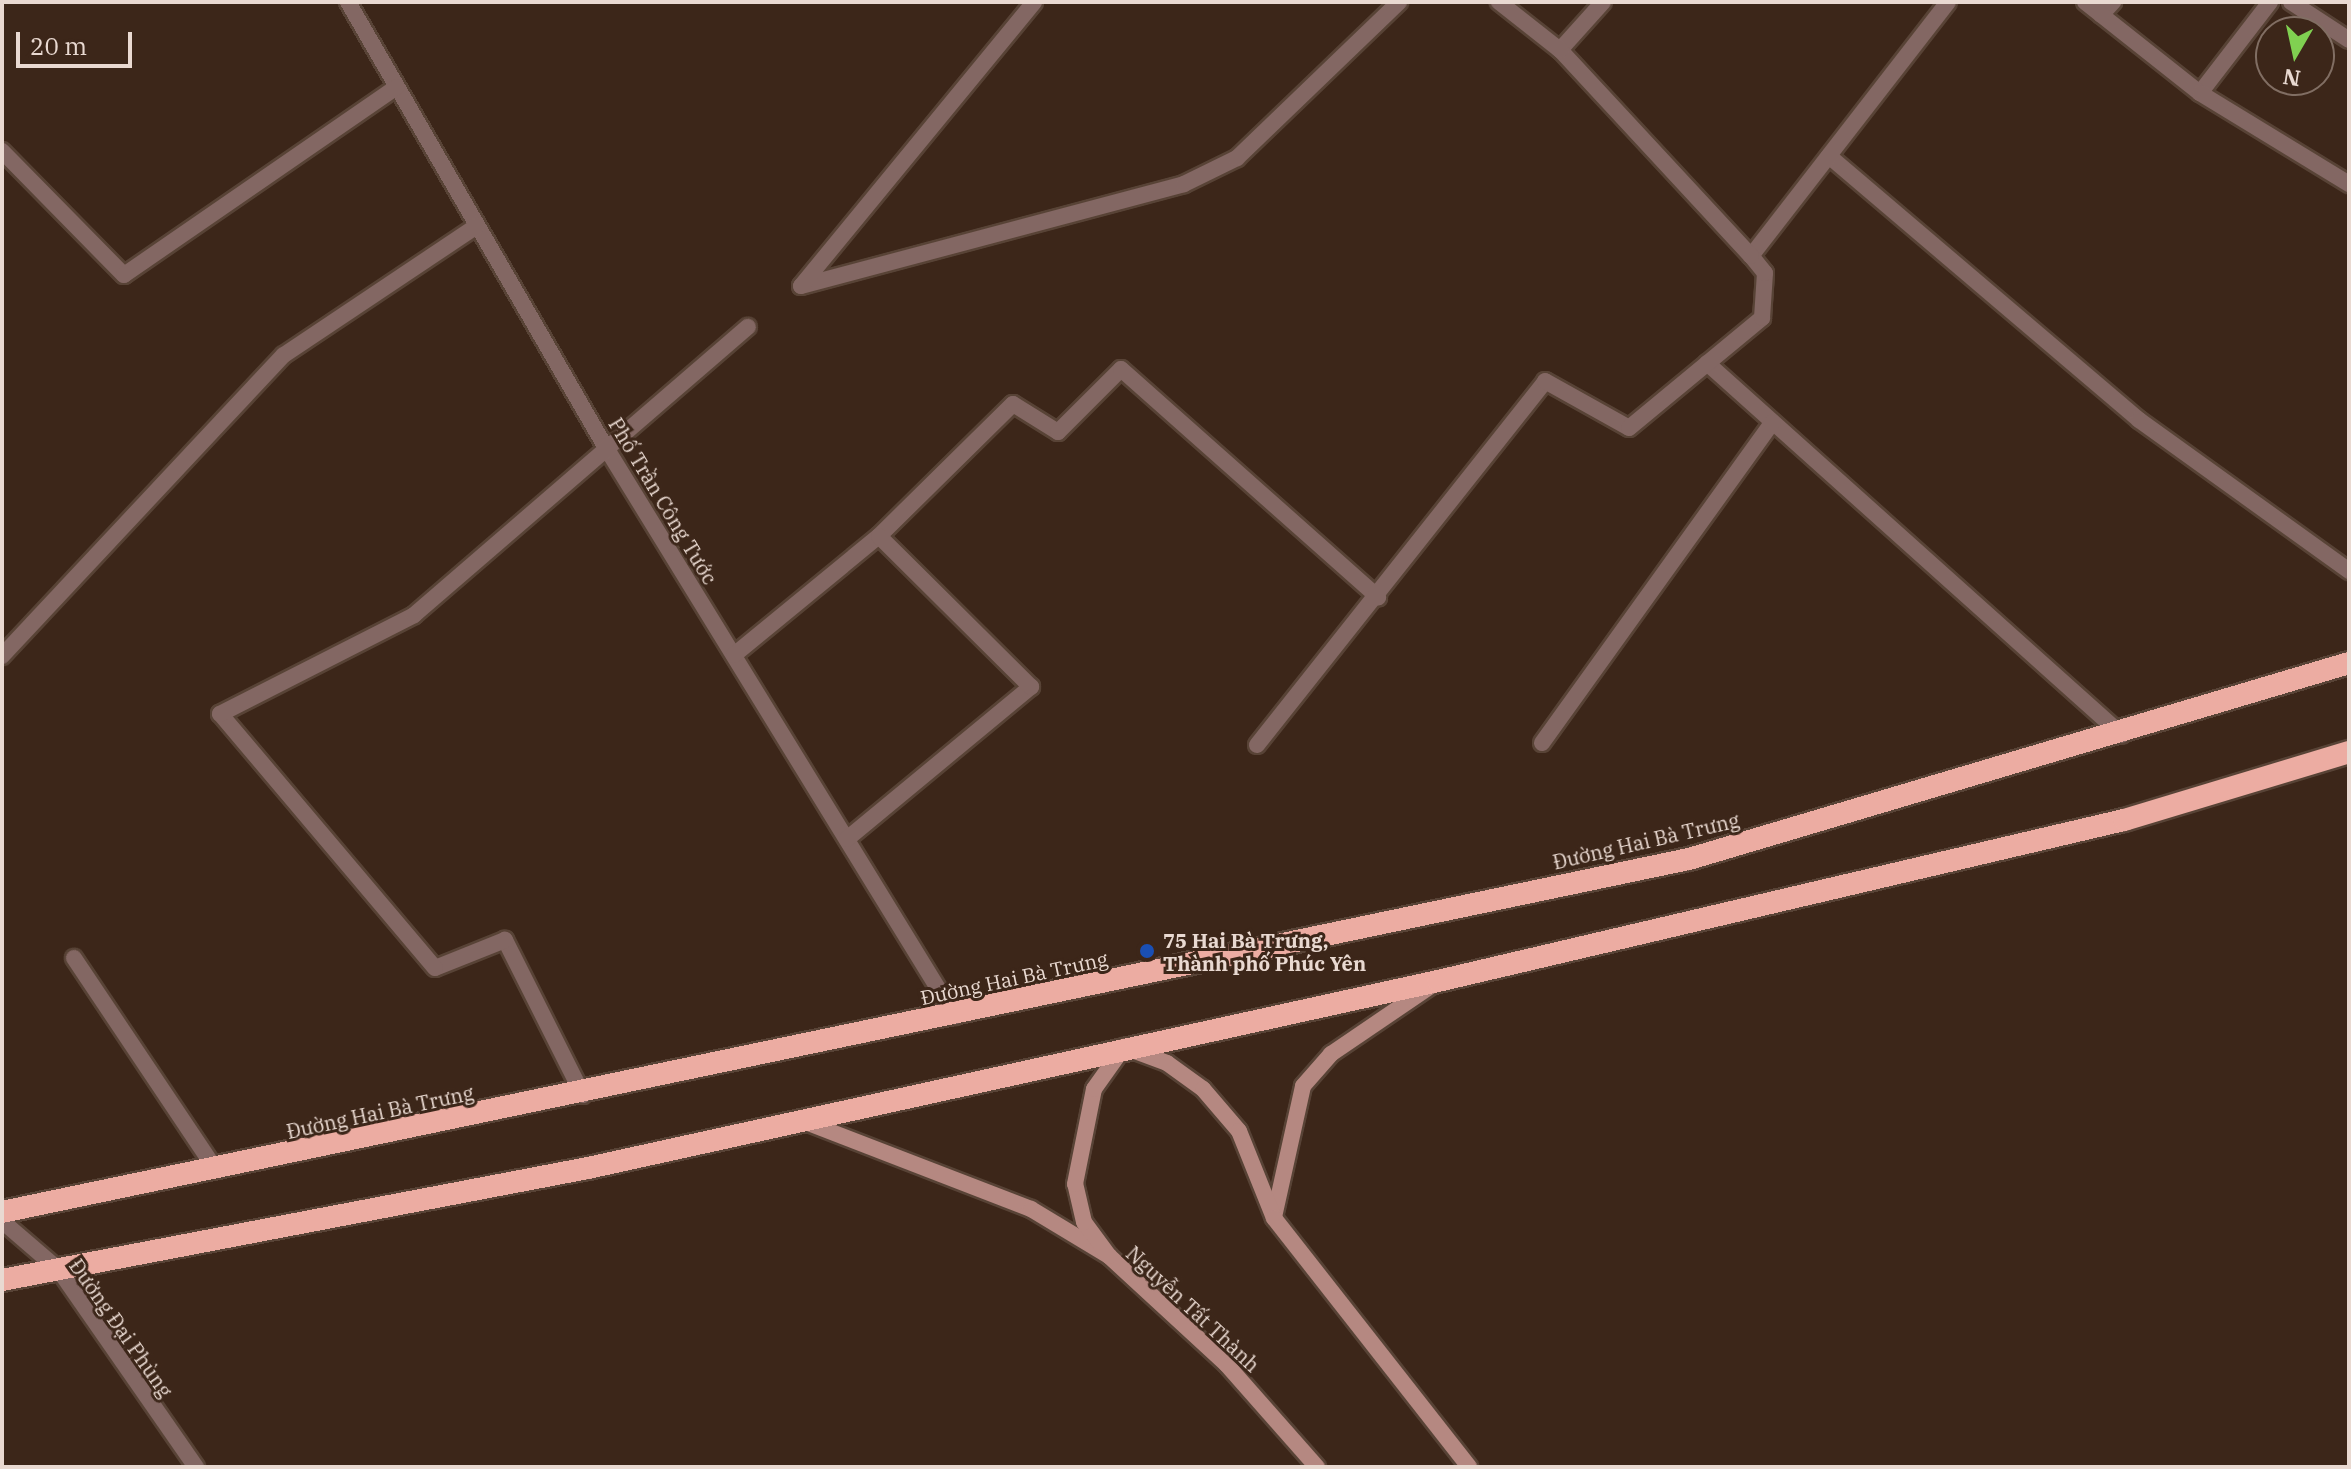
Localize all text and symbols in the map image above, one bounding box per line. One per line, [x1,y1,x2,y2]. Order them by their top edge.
scale bar [20,16,136,66]
north arrow [2255,16,2335,96]
text: 20 m [30,30,87,62]
text: N [2281,63,2302,94]
street label: Phố Trần Công Tước [604,413,722,589]
street label: Đường Hai Bà Trưng [1550,808,1742,874]
place label: 75 Hai Bà Trưng, Thành phố Phúc Yên [1163,928,1366,975]
marker: 75 Hai Bà Trưng, Thành phố Phúc Yên [1138,942,1156,960]
street label: Đường Hai Bà Trưng [918,946,1110,1010]
street label: Đường Hai Bà Trưng [284,1080,476,1144]
street label: Nguyễn Tất Thành [1121,1241,1265,1377]
street label: Đường Đại Phùng [64,1254,178,1402]

